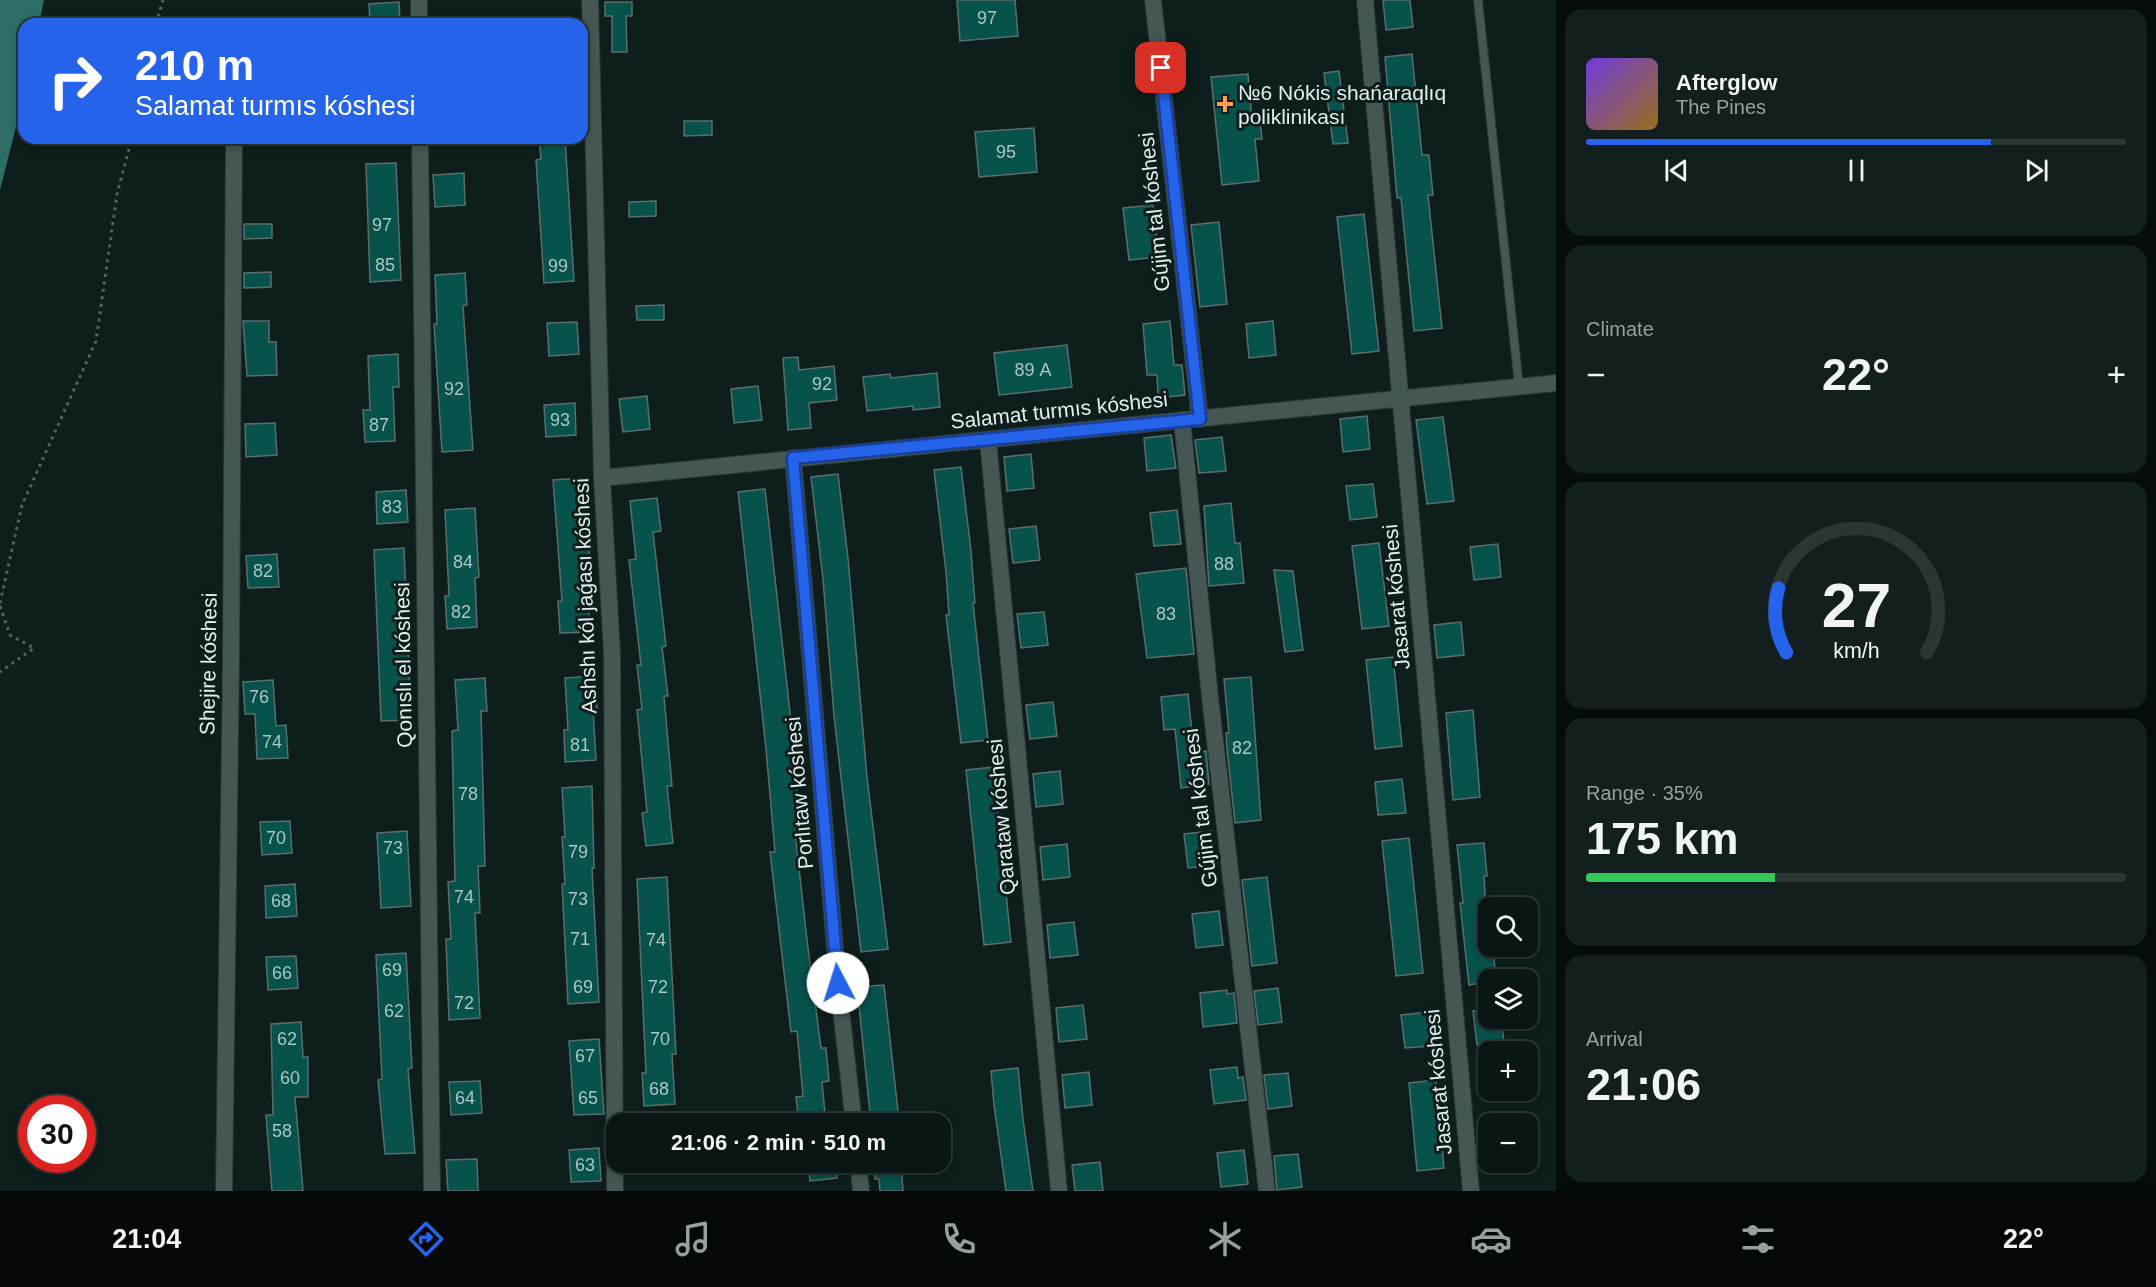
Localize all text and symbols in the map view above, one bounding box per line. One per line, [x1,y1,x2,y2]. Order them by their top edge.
house number: 97 [977,8,997,28]
icon: right [36,42,114,120]
text: 210 m [135,42,254,89]
pin [1135,42,1186,93]
icon: arrive [1144,51,1177,84]
text: Afterglow [1676,70,1777,95]
place label: №6 Nókis shańaraqlıq poliklinikası [1238,81,1446,128]
text: Salamat turmıs kóshesi [135,91,416,121]
marker: №6 Nókis shańaraqlıq poliklinikası [1216,95,1234,113]
text: The Pines [1676,96,1766,118]
street label: Gújim tal kóshesi [1134,131,1174,293]
house number: 95 [996,142,1016,162]
icon: previous [1660,154,1693,187]
icon: pause [1840,154,1873,187]
icon: next [2020,154,2053,187]
house number: 97 [372,215,392,235]
house number: 85 [375,255,395,275]
house number: 99 [548,256,568,276]
text: Climate [1586,318,1654,340]
text: 22° [1822,349,1890,400]
text: − [1586,356,1605,393]
text: + [2107,356,2126,393]
house number: 89 А [1014,360,1052,380]
house number: 92 [812,374,832,394]
house number: 92 [444,379,464,399]
street label: Salamat turmıs kóshesi [949,387,1169,433]
house number: 93 [550,410,570,430]
house number: 87 [369,415,389,435]
street label: Ashshı kól jaǵası kóshesi [569,478,601,714]
house number: 83 [382,497,402,517]
street label: Jasarat kóshesi [1378,523,1414,671]
house number: 84 [453,552,473,572]
house number: 88 [1214,554,1234,574]
house number: 82 [253,561,273,581]
text: 27 [1821,571,1891,640]
street label: Qonıslı el kóshesi [390,582,416,748]
street label: Shejire kóshesi [195,593,221,735]
house number: 82 [451,602,471,622]
house number: 83 [1156,604,1176,624]
text: km/h [1833,639,1879,663]
house number: 76 [249,687,269,707]
street label: Porlıtaw kóshesi [781,716,817,870]
street label: Gújim tal kóshesi [1179,727,1221,889]
house number: 74 [262,732,282,752]
house number: 81 [570,735,590,755]
street label: Qarataw kóshesi [983,738,1019,896]
house number: 82 [1232,738,1252,758]
text: Range · 35% [1586,782,1703,804]
house number: 78 [458,784,478,804]
text: 175 km [1586,813,1739,864]
house number: 70 [266,828,286,848]
house number: 73 [383,838,403,858]
house number: 79 [568,842,588,862]
house number: 74 [454,887,474,907]
house number: 73 [568,889,588,909]
house number: 68 [271,891,291,911]
map controls [1478,897,1538,1173]
button: search [1478,897,1538,957]
house number: 71 [570,929,590,949]
house number: 74 [646,930,666,950]
position arrow [806,951,870,1015]
house number: 69 [382,960,402,980]
house number: 66 [272,963,292,983]
button: layers [1478,969,1538,1029]
house number: 69 [573,977,593,997]
house number: 72 [648,977,668,997]
house number: 72 [454,993,474,1013]
house number: 62 [384,1001,404,1021]
street label: Jasarat kóshesi [1420,1008,1456,1156]
text: Arrival [1586,1028,1643,1050]
house number: 62 [277,1029,297,1049]
house number: 70 [650,1029,670,1049]
button: + [1478,1041,1538,1101]
house number: 67 [575,1046,595,1066]
text: 21:06 [1586,1059,1701,1110]
house number: 60 [280,1068,300,1088]
house number: 68 [649,1079,669,1099]
house number: 64 [455,1088,475,1108]
house number: 65 [578,1088,598,1108]
speed limit sign: 30 [18,1095,96,1173]
button: − [1478,1113,1538,1173]
house number: 58 [272,1121,292,1141]
text: 21:06 · 2 min · 510 m [671,1130,886,1155]
house number: 63 [575,1155,595,1175]
icon: directions [405,1218,447,1260]
icon: music [672,1218,714,1260]
icon: phone [938,1218,980,1260]
icon: climate [1204,1218,1246,1260]
icon: car [1470,1218,1512,1260]
icon: filters [1737,1218,1779,1260]
text: 21:04 [112,1224,181,1254]
text: 22° [2003,1224,2044,1254]

